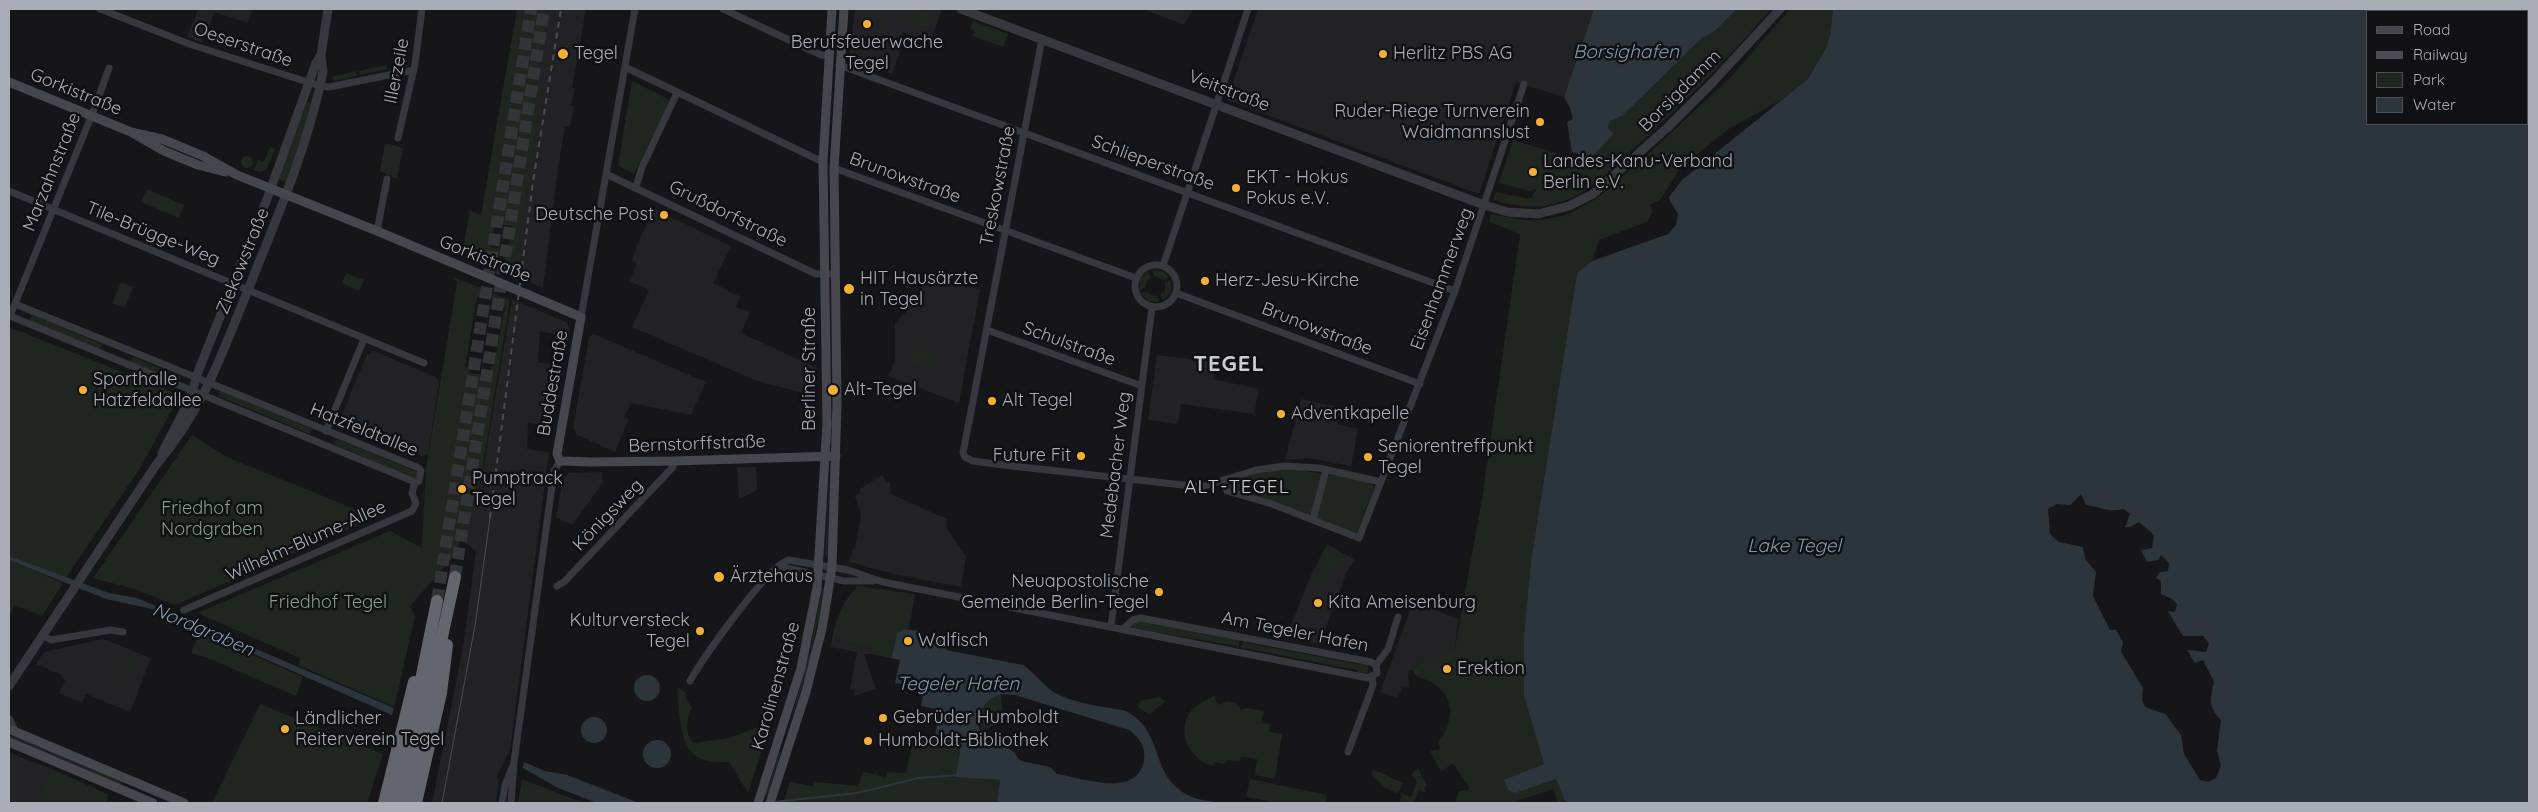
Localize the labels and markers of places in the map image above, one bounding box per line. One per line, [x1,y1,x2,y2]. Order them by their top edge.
marker: Berufsfeuerwache Tegel [861,18,873,30]
place label: Berufsfeuerwache Tegel [791,32,943,74]
place label: Tegel [574,43,618,65]
place label: Herlitz PBS AG [1393,43,1512,65]
marker: Tegel [556,47,570,61]
marker: Herlitz PBS AG [1377,48,1389,60]
place label: Ruder-Riege Turnverein Waidmannslust [1334,101,1530,144]
marker: Ruder-Riege Turnverein Waidmannslust [1534,116,1546,128]
place label: Landes-Kanu-Verband Berlin e.V. [1543,151,1733,193]
marker: Landes-Kanu-Verband Berlin e.V. [1527,166,1539,178]
place label: EKT - Hokus Pokus e.V. [1246,167,1348,210]
marker: EKT - Hokus Pokus e.V. [1230,182,1242,194]
place label: Deutsche Post [535,204,654,226]
marker: Deutsche Post [658,209,670,221]
place label: HIT Hausärzte in Tegel [860,268,978,310]
place label: Herz-Jesu-Kirche [1215,270,1359,292]
marker: Herz-Jesu-Kirche [1199,275,1211,287]
marker: HIT Hausärzte in Tegel [842,282,856,296]
place label: Sporthalle Hatzfeldallee [93,369,202,412]
place label: Alt-Tegel [844,379,917,401]
marker: Alt-Tegel [826,383,840,397]
marker: Sporthalle Hatzfeldallee [77,384,89,396]
place label: Alt Tegel [1002,390,1073,412]
marker: Alt Tegel [986,395,998,407]
place label: Adventkapelle [1291,403,1409,425]
marker: Adventkapelle [1275,408,1287,420]
place label: Seniorentreffpunkt Tegel [1378,436,1534,478]
place label: Future Fit [993,445,1071,467]
marker: Future Fit [1075,450,1087,462]
marker: Seniorentreffpunkt Tegel [1362,451,1374,463]
place label: Pumptrack Tegel [472,468,563,510]
marker: Pumptrack Tegel [456,483,468,495]
place label: Ärztehaus [730,566,813,588]
marker: Ärztehaus [712,570,726,584]
place label: Neuapostolische Gemeinde Berlin-Tegel [961,571,1149,614]
marker: Neuapostolische Gemeinde Berlin-Tegel [1153,586,1165,598]
place label: Kita Ameisenburg [1328,592,1476,614]
marker: Kita Ameisenburg [1312,597,1324,609]
place label: Kulturversteck Tegel [569,610,690,652]
marker: Kulturversteck Tegel [694,625,706,637]
place label: Walfisch [918,630,989,652]
marker: Walfisch [902,635,914,647]
place label: Erektion [1457,658,1525,680]
marker: Erektion [1441,663,1453,675]
place label: Gebrüder Humboldt [893,707,1059,729]
place label: Ländlicher Reiterverein Tegel [295,708,444,751]
marker: Gebrüder Humboldt [877,712,889,724]
marker: Ländlicher Reiterverein Tegel [279,723,291,735]
place label: Humboldt-Bibliothek [878,730,1049,752]
marker: Humboldt-Bibliothek [862,735,874,747]

